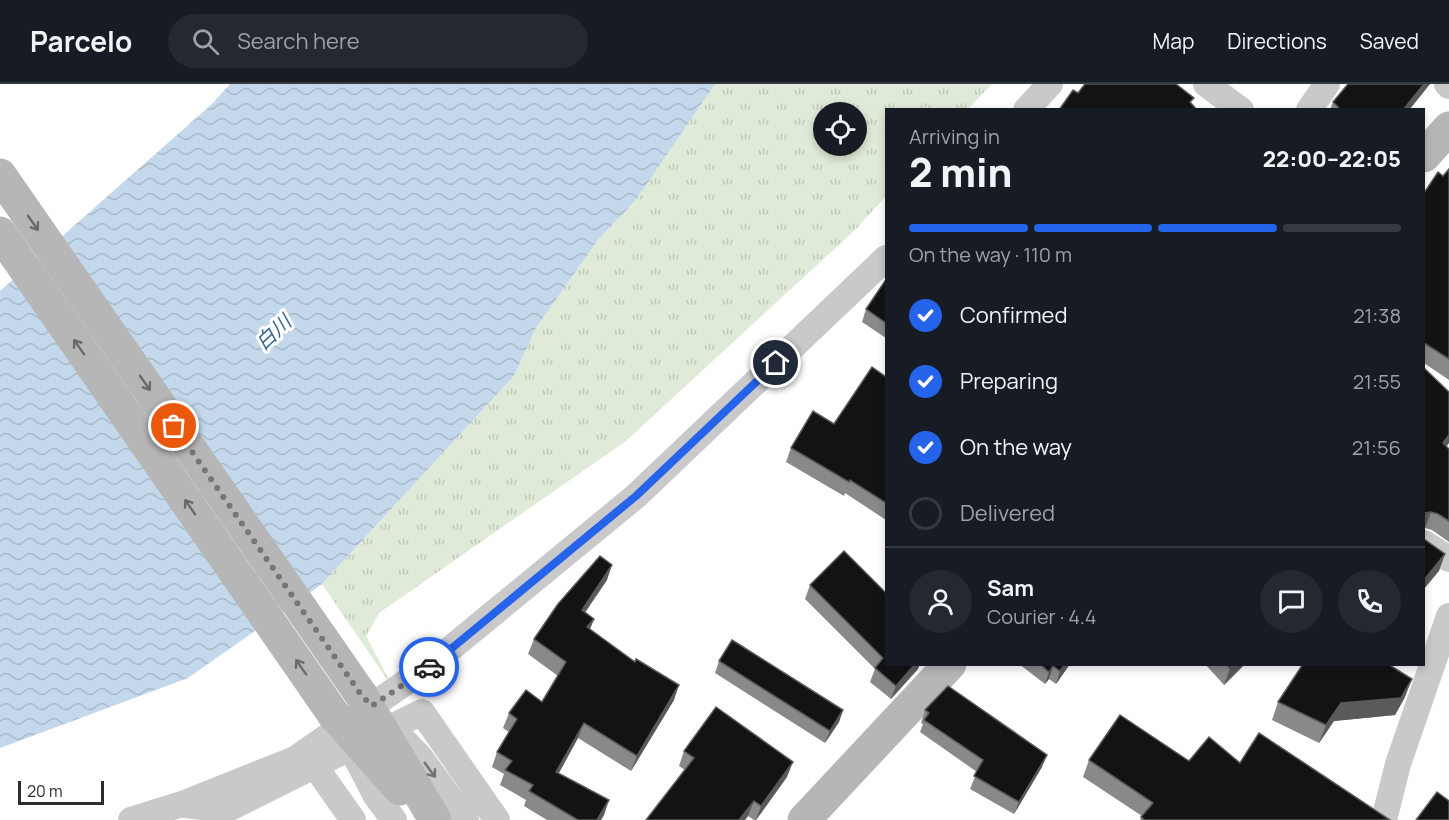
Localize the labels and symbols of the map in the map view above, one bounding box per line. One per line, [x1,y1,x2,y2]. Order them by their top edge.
one-way arrow [27,214,39,231]
water label: 白川 [249,307,298,356]
pin [750,337,801,388]
one-way arrow [73,339,85,355]
one-way arrow [139,375,151,391]
pin [148,400,199,451]
one-way arrow [184,499,196,515]
courier [399,637,459,697]
one-way arrow [295,660,307,676]
one-way arrow [423,762,436,778]
scale bar [18,778,104,806]

